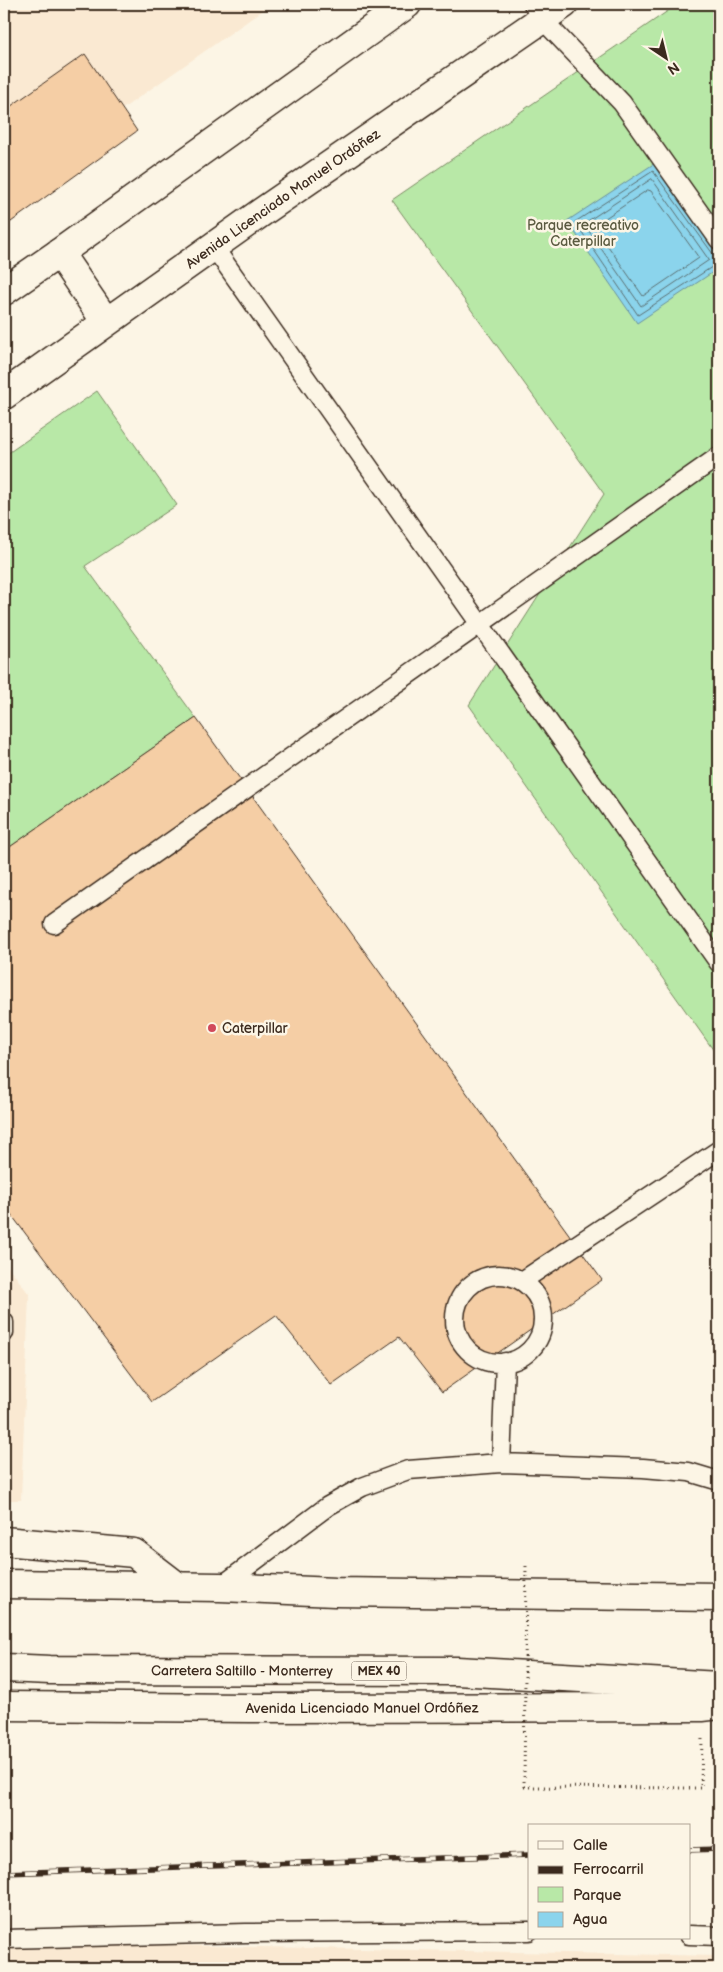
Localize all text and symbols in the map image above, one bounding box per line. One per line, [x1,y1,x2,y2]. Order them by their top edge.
north arrow [640,32,690,82]
text: N [664,58,682,78]
street label: Avenida Licenciado Manuel Ordóñez [182,125,383,272]
park label: Parque recreativo Caterpillar [527,217,639,250]
place label: Caterpillar [222,1020,289,1037]
marker: Caterpillar [206,1022,218,1034]
street label: Carretera Saltillo - Monterrey [151,1662,334,1679]
road number: MEX 40 [352,1662,406,1680]
street label: Avenida Licenciado Manuel Ordóñez [246,1699,479,1717]
legend [528,1824,690,1940]
text: Calle [573,1836,608,1855]
text: Ferrocarril [573,1860,644,1879]
text: Parque [573,1886,622,1905]
text: Agua [573,1910,607,1929]

